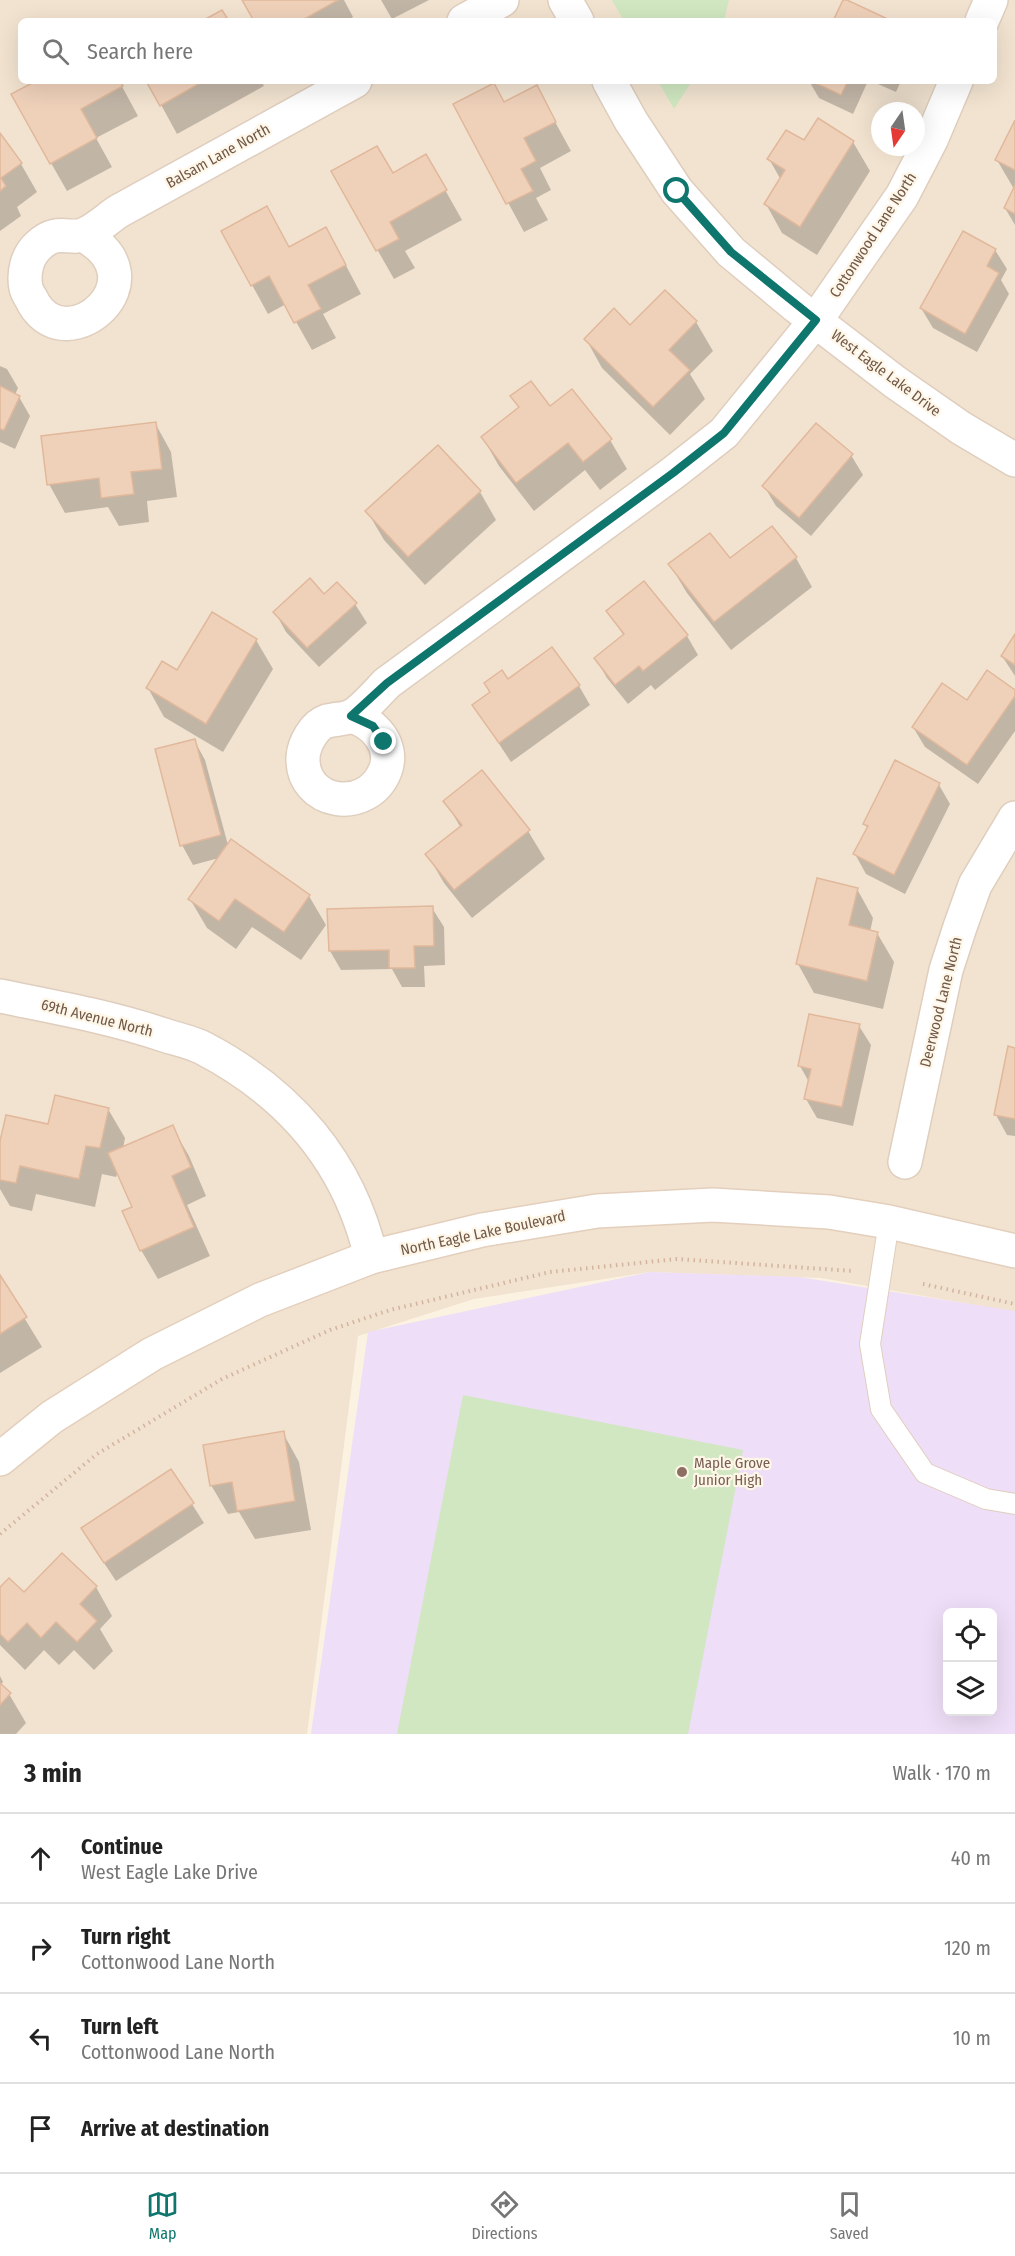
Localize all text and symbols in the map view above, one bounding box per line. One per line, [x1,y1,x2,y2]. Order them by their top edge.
search box [18,18,997,84]
icon: search [39,35,72,68]
text: Search here [87,38,193,65]
north arrow [871,102,925,156]
street label: Balsam Lane North [163,120,273,192]
street label: Cottonwood Lane North [826,169,920,301]
route start [663,177,689,203]
street label: West Eagle Lake Drive [828,326,944,420]
route end [370,728,396,754]
street label: Deerwood Lane North [916,935,966,1069]
street label: 69th Avenue North [39,995,155,1041]
street label: North Eagle Lake Boulevard [399,1207,567,1259]
place label: Maple Grove Junior High [694,1454,770,1489]
marker: Maple Grove Junior High [675,1465,689,1479]
map controls [943,1608,997,1716]
button: locate [943,1608,997,1662]
button: layers [943,1662,997,1716]
text: 3 min [24,1758,82,1789]
text: Walk · 170 m [893,1761,991,1785]
text: Continue [81,1833,163,1860]
icon: ahead [24,1842,57,1875]
text: 40 m [951,1846,991,1870]
text: West Eagle Lake Drive [81,1860,258,1884]
text: Turn right [81,1923,170,1950]
icon: right [24,1932,57,1965]
text: 120 m [944,1936,991,1960]
text: Cottonwood Lane North [81,1950,275,1974]
text: Turn left [81,2013,159,2040]
icon: left [24,2022,57,2055]
text: 10 m [953,2026,991,2050]
text: Cottonwood Lane North [81,2040,275,2064]
icon: arrive [24,2112,57,2145]
text: Arrive at destination [81,2115,269,2142]
tab: Map [146,2188,179,2243]
tab: Directions [471,2188,538,2243]
tab: Saved [830,2188,869,2243]

